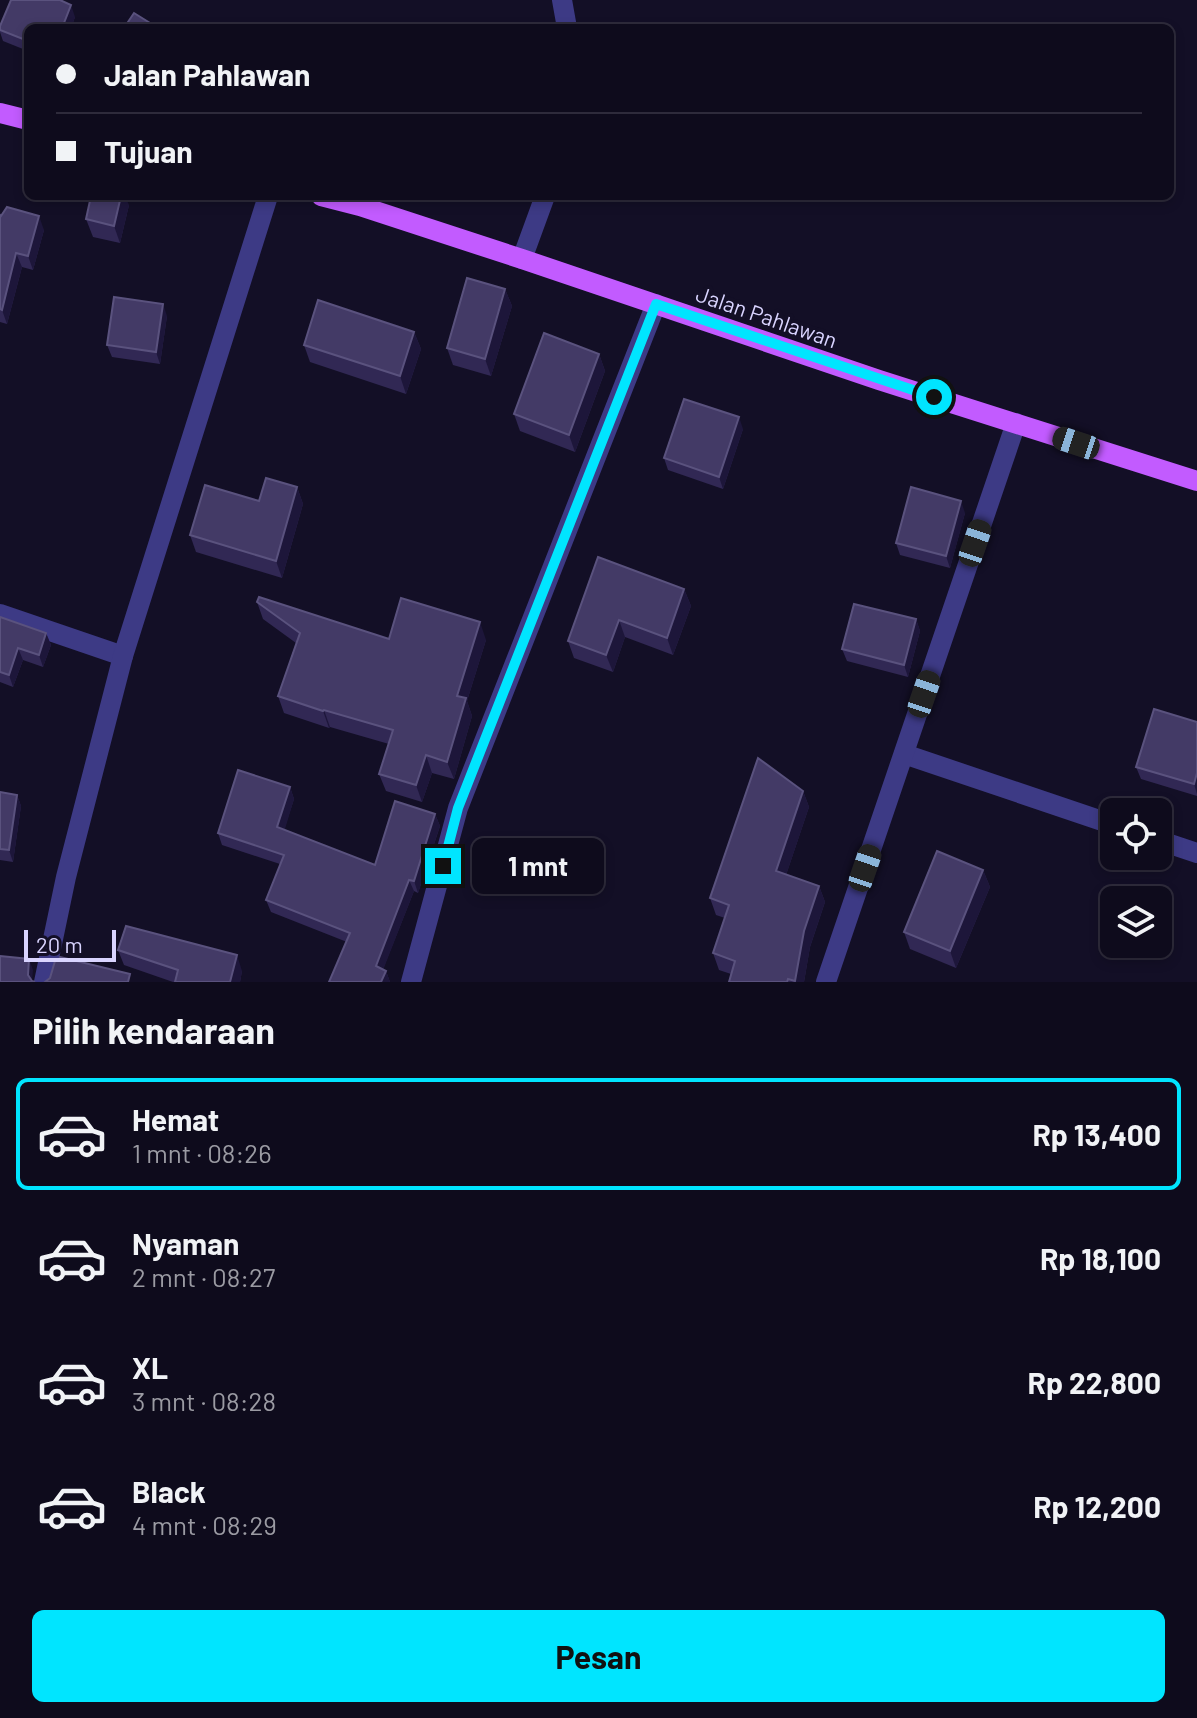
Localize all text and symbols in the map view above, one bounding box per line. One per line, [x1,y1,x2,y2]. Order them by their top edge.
text: Jalan Pahlawan [104,56,311,92]
text: Tujuan [104,133,193,169]
street label: Jalan Pahlawan [693,280,841,352]
route start [916,379,952,415]
car [1049,424,1103,462]
car [956,516,994,570]
car [905,667,943,721]
map controls [1100,798,1172,958]
button: locate [1100,798,1172,870]
callout: 1 mnt [471,838,603,894]
car [846,841,884,895]
route end [425,848,461,884]
text: 1 mnt [508,850,568,881]
button: layers [1100,886,1172,958]
scale bar [24,926,116,962]
text: 20 m [36,931,83,957]
text: Pilih kendaraan [32,1008,275,1051]
icon: car [36,1098,108,1170]
text: Hemat [132,1101,219,1137]
text: Rp 13,400 [1032,1116,1161,1152]
text: 1 mnt · 08:26 [132,1137,272,1168]
icon: car [36,1222,108,1294]
text: Nyaman [132,1225,239,1261]
text: Rp 18,100 [1040,1240,1161,1276]
text: 2 mnt · 08:27 [132,1261,275,1292]
icon: car [36,1346,108,1418]
text: XL [132,1349,168,1385]
text: Rp 22,800 [1028,1364,1161,1400]
text: 3 mnt · 08:28 [132,1385,276,1416]
icon: car [36,1470,108,1542]
text: Black [132,1473,206,1509]
text: Rp 12,200 [1033,1488,1161,1524]
text: 4 mnt · 08:29 [132,1509,277,1540]
button: Pesan [32,1610,1165,1702]

